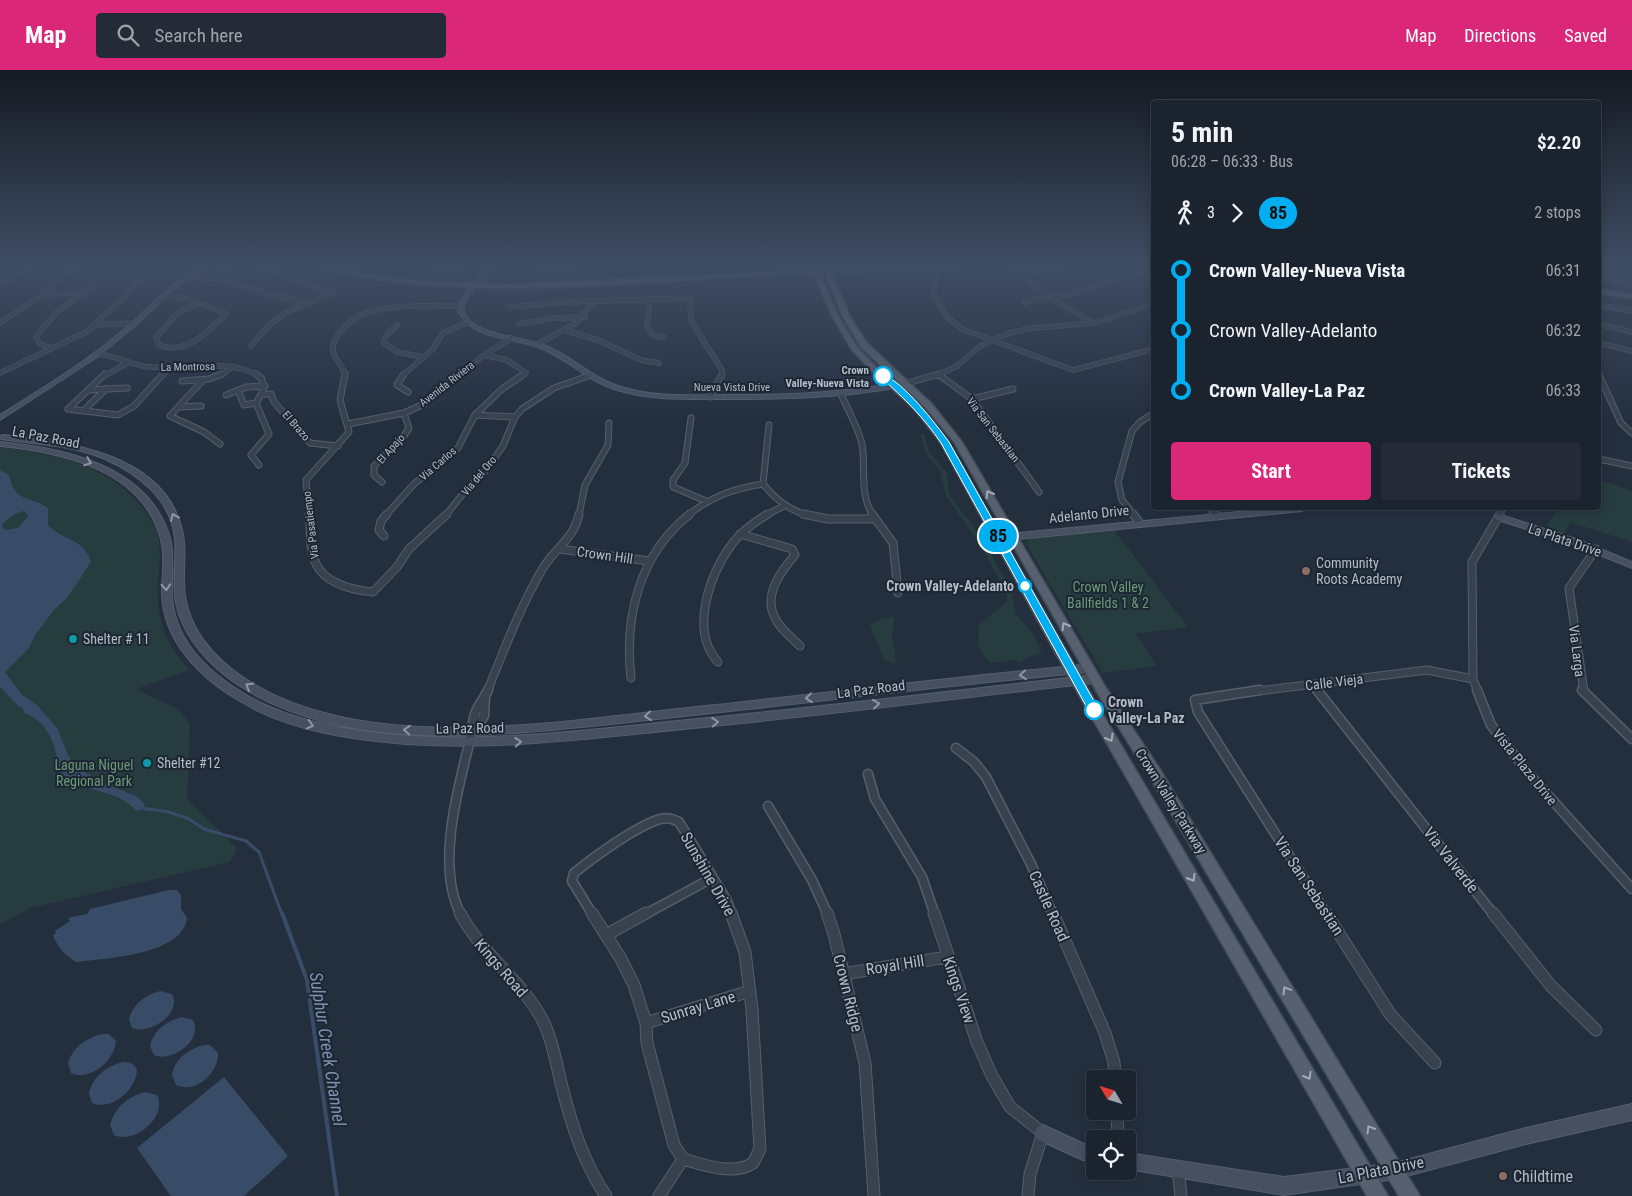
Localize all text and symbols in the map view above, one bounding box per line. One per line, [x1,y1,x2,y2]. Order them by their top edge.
search box [96,13,446,58]
text: Map [25,21,66,49]
icon: search [114,21,142,49]
text: Search here [154,24,243,47]
text: Map [1405,25,1436,46]
text: Directions [1464,25,1536,46]
text: Saved [1564,25,1607,46]
text: 5 min [1171,116,1233,149]
text: $2.20 [1537,131,1581,154]
text: 06:28 – 06:33 · Bus [1171,152,1293,171]
icon: walk [1171,199,1199,227]
icon: forward [1223,199,1251,227]
text: 85 [1269,202,1287,223]
text: 3 [1207,203,1215,222]
text: 2 stops [1534,203,1581,222]
text: Crown Valley-Nueva Vista [1209,259,1405,282]
text: 06:31 [1546,261,1581,280]
text: Crown Valley-Adelanto [1209,319,1377,342]
text: 06:32 [1546,321,1581,340]
street label: Avenida Riviera [417,359,477,409]
street label: La Montrosa [161,360,215,374]
place label: Crown Valley-Nueva Vista [786,364,869,390]
marker: Crown Valley-Nueva Vista [873,366,893,386]
text: Crown Valley-La Paz [1209,379,1365,402]
street label: Nueva Vista Drive [694,381,770,394]
text: 06:33 [1546,381,1581,400]
street label: Via San Sebastian [964,395,1022,465]
street label: El Brazo [280,408,313,444]
street label: La Paz Road [11,423,81,451]
street label: El Apajo [374,431,408,467]
button: Start [1171,442,1371,500]
button: Tickets [1381,442,1581,500]
street label: Via Carlos [417,445,459,483]
street label: Via del Oro [459,453,500,498]
one-way arrow [83,456,91,466]
street label: Via Pasatiempo [300,490,322,560]
one-way arrow [985,490,995,499]
street label: Adelanto Drive [1048,502,1130,526]
one-way arrow [169,513,180,522]
line badge: 85 [976,520,1020,552]
street label: La Plata Drive [1526,520,1604,560]
text: 85 [989,525,1007,546]
street label: Crown Hill [576,543,634,567]
place label: Community Roots Academy [1316,555,1403,587]
marker: Community Roots Academy [1300,565,1312,577]
place label: Crown Valley-Adelanto [886,578,1014,594]
marker: Crown Valley-Adelanto [1018,579,1032,593]
park label: Crown Valley Ballfields 1 & 2 [1067,579,1149,611]
one-way arrow [161,583,172,591]
one-way arrow [1061,623,1071,632]
street label: Via Larga [1566,624,1588,678]
place label: Shelter # 11 [83,631,150,647]
marker: Shelter # 11 [67,633,79,645]
one-way arrow [1019,669,1027,680]
street label: Calle Vieja [1304,671,1364,693]
street label: La Paz Road [836,677,906,701]
one-way arrow [246,682,255,692]
one-way arrow [805,692,813,703]
place label: Crown Valley-La Paz [1108,694,1185,726]
one-way arrow [873,699,881,710]
marker: Crown Valley-La Paz [1084,700,1104,720]
one-way arrow [643,710,651,721]
one-way arrow [711,717,719,728]
one-way arrow [305,719,314,730]
street label: La Paz Road [436,719,504,737]
one-way arrow [403,725,411,736]
street label: Vista Plaza Drive [1489,726,1561,809]
one-way arrow [1104,733,1114,742]
one-way arrow [515,736,523,747]
street label: Crown Valley Parkway [1132,746,1210,857]
place label: Shelter #12 [157,755,221,771]
park label: Laguna Niguel Regional Park [54,757,134,789]
marker: Shelter #12 [141,757,153,769]
street label: Via Valverde [1419,823,1483,897]
street label: Sunshine Drive [676,829,740,919]
street label: Via San Sebastian [1270,833,1348,939]
street label: Castle Road [1025,868,1073,944]
one-way arrow [1186,873,1196,882]
street label: Kings Road [470,935,532,1001]
street label: Royal Hill [864,951,926,979]
street label: Crown Ridge [829,952,867,1034]
street label: Kings View [939,954,979,1026]
water label: Sulphur Creek Channel [305,971,351,1128]
one-way arrow [1282,986,1292,995]
street label: Sunray Lane [659,987,737,1027]
north arrow [1086,1070,1136,1120]
map controls [1086,1070,1136,1180]
one-way arrow [1301,1071,1311,1080]
one-way arrow [1366,1125,1376,1134]
button: locate [1086,1130,1136,1180]
street label: La Plata Drive [1336,1152,1426,1188]
place label: Childtime [1513,1167,1573,1186]
marker: Childtime [1497,1170,1509,1182]

